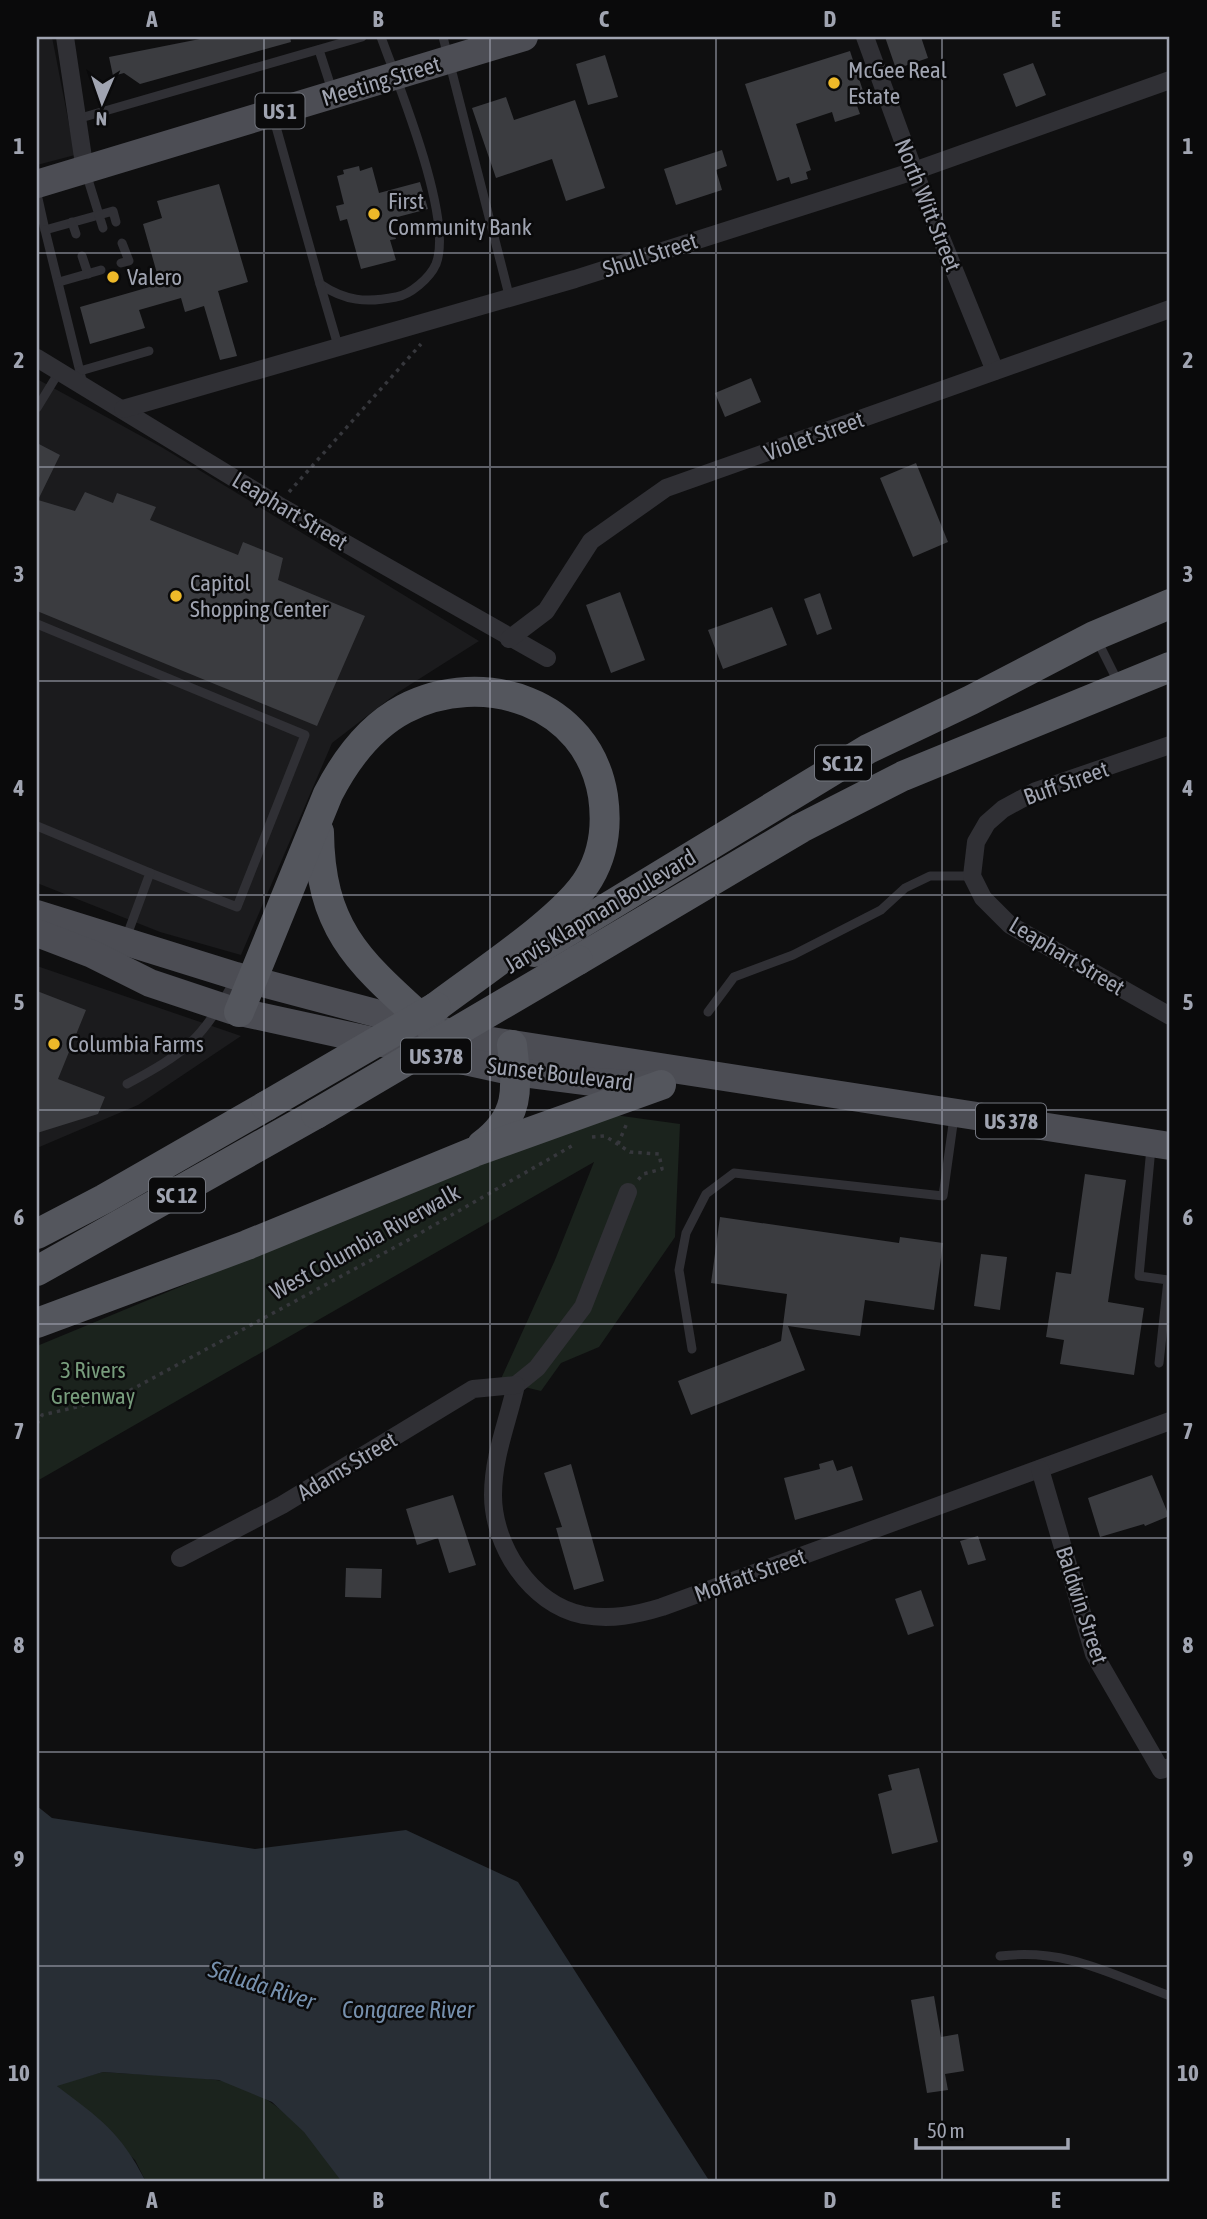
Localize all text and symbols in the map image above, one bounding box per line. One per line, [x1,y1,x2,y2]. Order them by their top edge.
text: A [145,6,158,32]
text: B [373,6,384,32]
text: C [599,6,610,32]
text: D [824,6,837,32]
text: E [1051,6,1061,32]
street label: Meeting Street [318,51,444,111]
place label: McGee Real Estate [848,57,947,109]
north arrow [66,66,136,136]
marker: McGee Real Estate [826,75,842,91]
road number: US 1 [256,94,304,128]
text: N [95,108,107,130]
text: 1 [14,133,25,159]
text: 1 [1183,133,1194,159]
street label: North Witt Street [890,135,966,275]
place label: First Community Bank [388,188,532,240]
marker: First Community Bank [366,206,382,222]
street label: Shull Street [600,228,700,282]
place label: Valero [127,264,182,290]
marker: Valero [105,269,121,285]
text: 2 [14,347,24,373]
text: 2 [1183,347,1193,373]
street label: Violet Street [761,406,867,466]
street label: Leaphart Street [228,466,352,556]
text: 3 [14,561,24,587]
text: 3 [1183,561,1193,587]
place label: Capitol Shopping Center [190,570,330,622]
marker: Capitol Shopping Center [168,588,184,604]
road number: SC 12 [815,746,871,780]
street label: Buff Street [1020,756,1112,810]
text: 4 [13,775,25,801]
text: 4 [1182,775,1194,801]
street label: Jarvis Klapman Boulevard [500,844,700,978]
street label: Leaphart Street [1005,911,1129,1001]
text: 5 [14,989,25,1015]
text: 5 [1183,989,1194,1015]
place label: Columbia Farms [68,1031,204,1057]
marker: Columbia Farms [46,1036,62,1052]
road number: US 378 [401,1038,471,1074]
street label: Sunset Boulevard [486,1052,634,1096]
road number: US 378 [976,1104,1046,1138]
road number: SC 12 [149,1178,205,1212]
street label: West Columbia Riverwalk [266,1179,464,1305]
text: 6 [14,1204,25,1230]
text: 6 [1183,1204,1194,1230]
park label: 3 Rivers Greenway [51,1357,135,1409]
text: 7 [14,1418,24,1444]
text: 7 [1183,1418,1193,1444]
street label: Adams Street [293,1426,401,1506]
street label: Moffatt Street [691,1543,809,1607]
street label: Baldwin Street [1051,1543,1113,1667]
text: 8 [14,1632,25,1658]
text: 8 [1183,1632,1194,1658]
text: 9 [14,1846,25,1872]
text: 9 [1183,1846,1194,1872]
water label: Saluda River [204,1955,319,2015]
water label: Congaree River [342,1996,475,2023]
text: 10 [8,2060,30,2086]
text: 10 [1177,2060,1199,2086]
scale bar [916,2107,1069,2151]
text: 50 m [927,2118,965,2142]
text: A [145,2187,158,2213]
text: B [373,2187,384,2213]
text: C [599,2187,610,2213]
text: D [824,2187,837,2213]
text: E [1051,2187,1061,2213]

